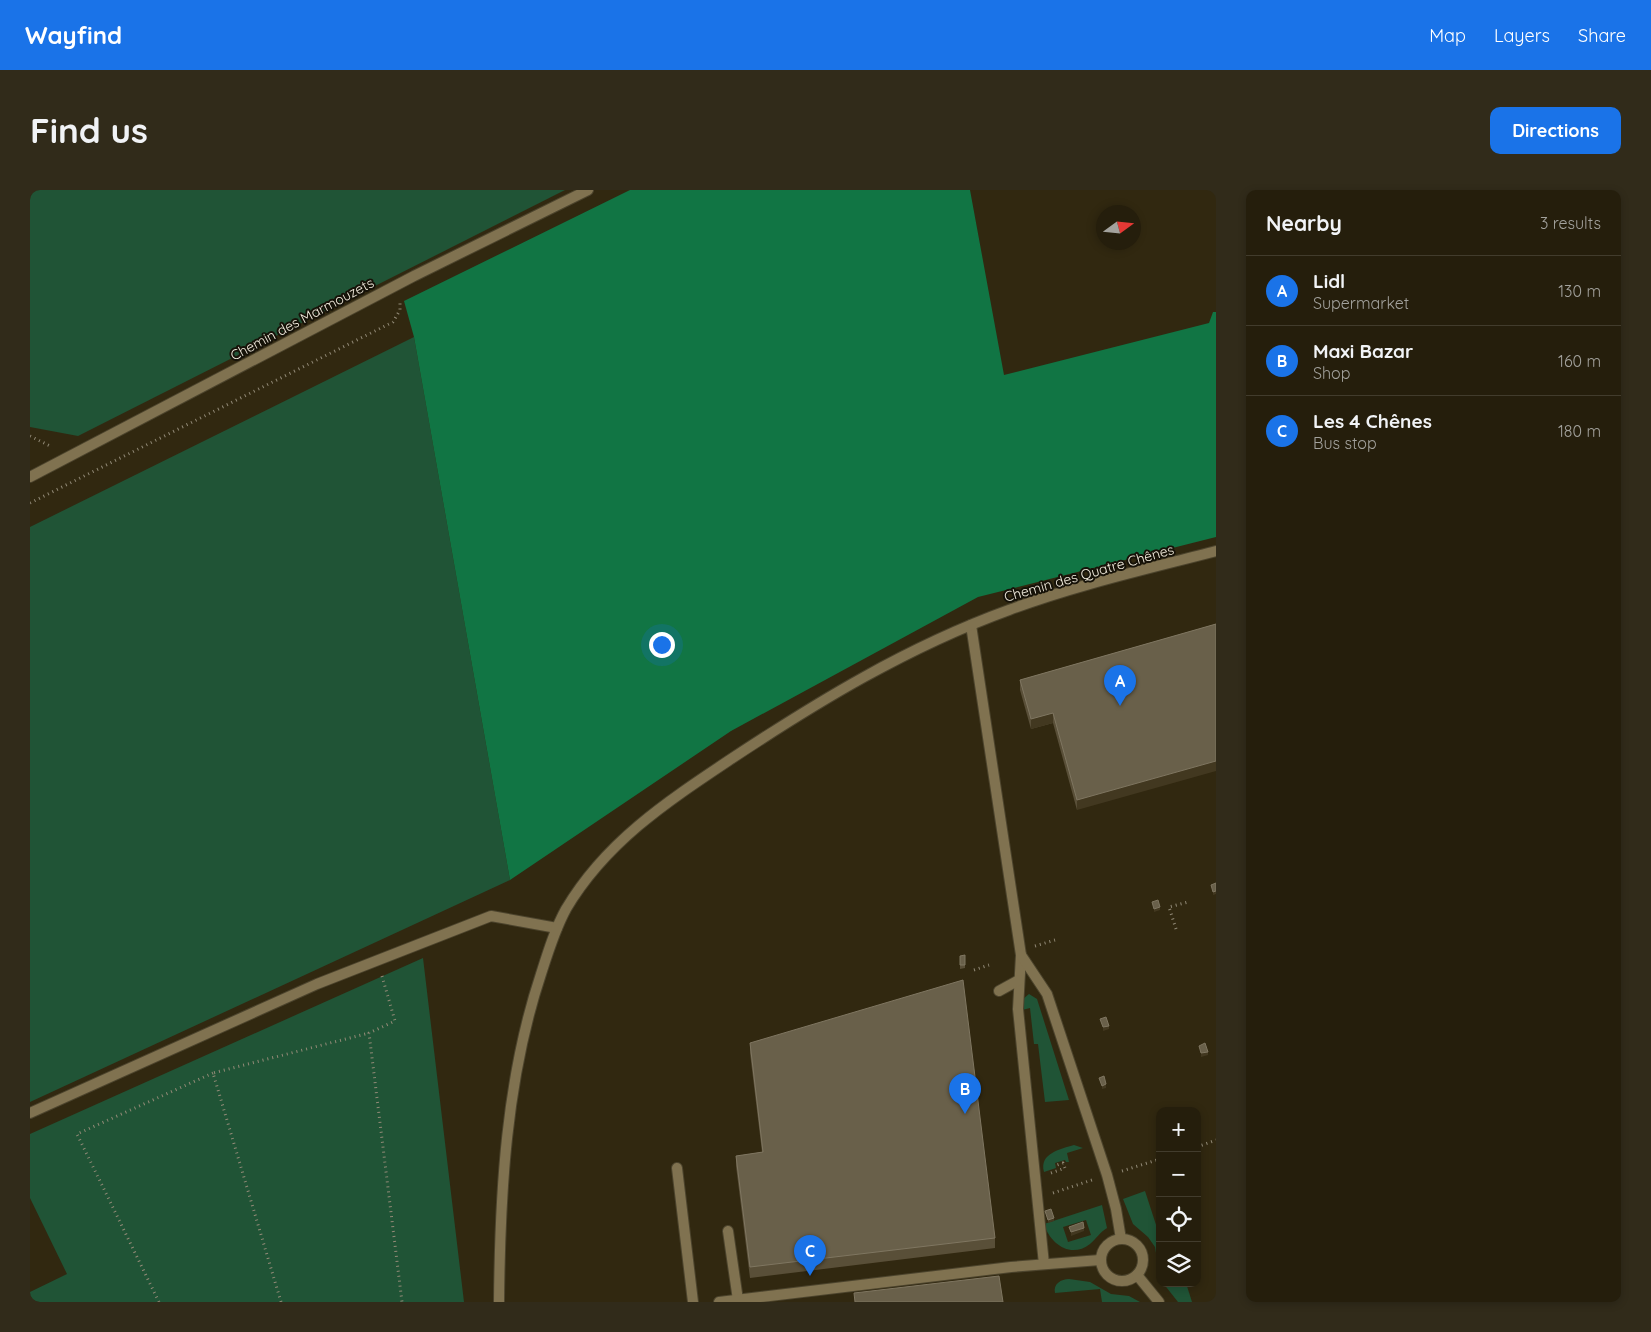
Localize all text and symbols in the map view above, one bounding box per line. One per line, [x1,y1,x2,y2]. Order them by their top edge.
text: Wayfind [25,20,122,50]
text: Map [1429,24,1466,47]
text: Layers [1494,24,1550,47]
text: Share [1578,24,1626,47]
button: Directions [1490,107,1621,154]
text: Find us [30,108,148,152]
north arrow [1096,205,1141,250]
text: Nearby [1266,210,1342,236]
text: 3 results [1540,213,1601,233]
text: Lidl [1313,269,1345,293]
street label: Chemin des Marmouzets [227,273,377,365]
text: A [1277,281,1287,301]
text: 130 m [1558,281,1601,301]
text: Supermarket [1313,293,1409,313]
text: Maxi Bazar [1313,339,1413,363]
text: B [1277,351,1287,371]
text: 160 m [1558,351,1601,371]
text: Shop [1313,363,1350,383]
text: Les 4 Chênes [1313,409,1432,433]
text: C [1277,421,1287,441]
text: 180 m [1558,421,1601,441]
text: Bus stop [1313,433,1377,453]
street label: Chemin des Quatre Chênes [1002,540,1176,606]
your location [649,632,675,658]
pin: A [1104,665,1136,706]
pin: B [949,1073,981,1114]
map controls [1156,1107,1201,1287]
button: + [1156,1107,1201,1152]
button: − [1156,1152,1201,1197]
button: locate [1156,1197,1201,1242]
pin: C [794,1235,826,1276]
button: layers [1156,1242,1201,1287]

